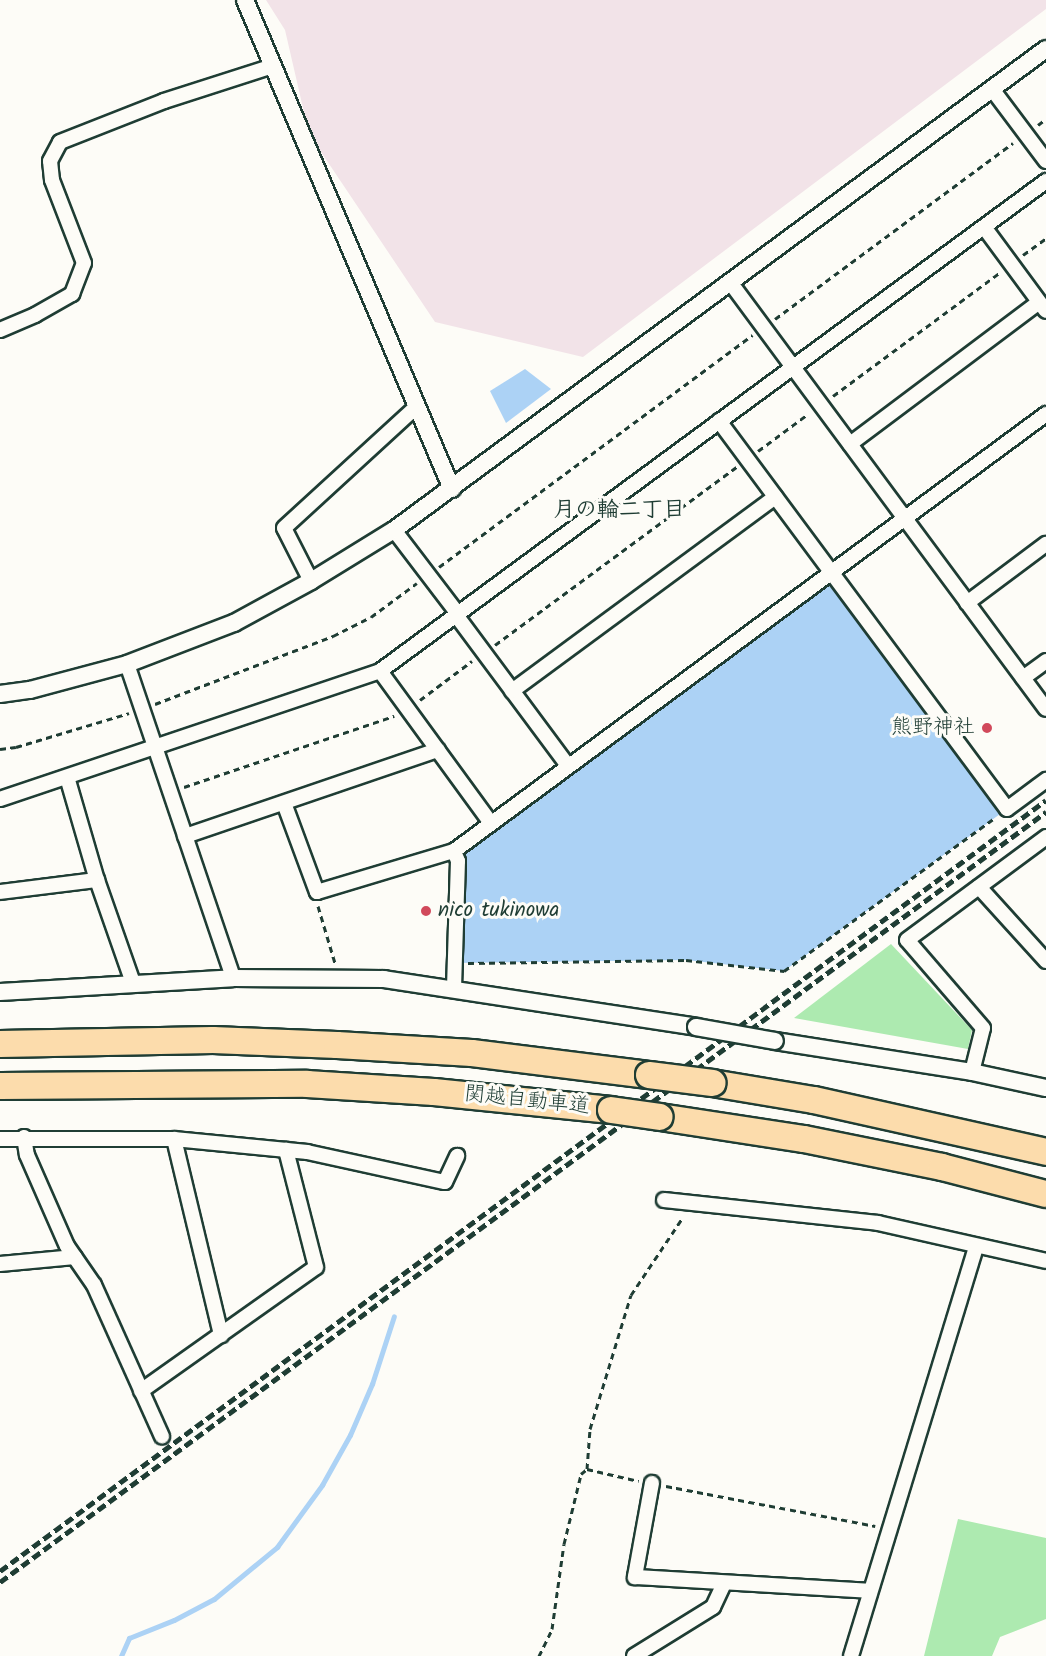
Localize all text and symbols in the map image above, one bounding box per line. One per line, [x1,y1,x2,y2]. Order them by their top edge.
district label: 月の輪二丁目 [553,498,685,524]
place label: 熊野神社 [891,715,975,741]
marker: 熊野神社 [980,721,994,735]
place label: nico tukinowa [438,898,559,924]
marker: nico tukinowa [419,904,433,918]
street label: 関越自動車道 [463,1082,591,1120]

